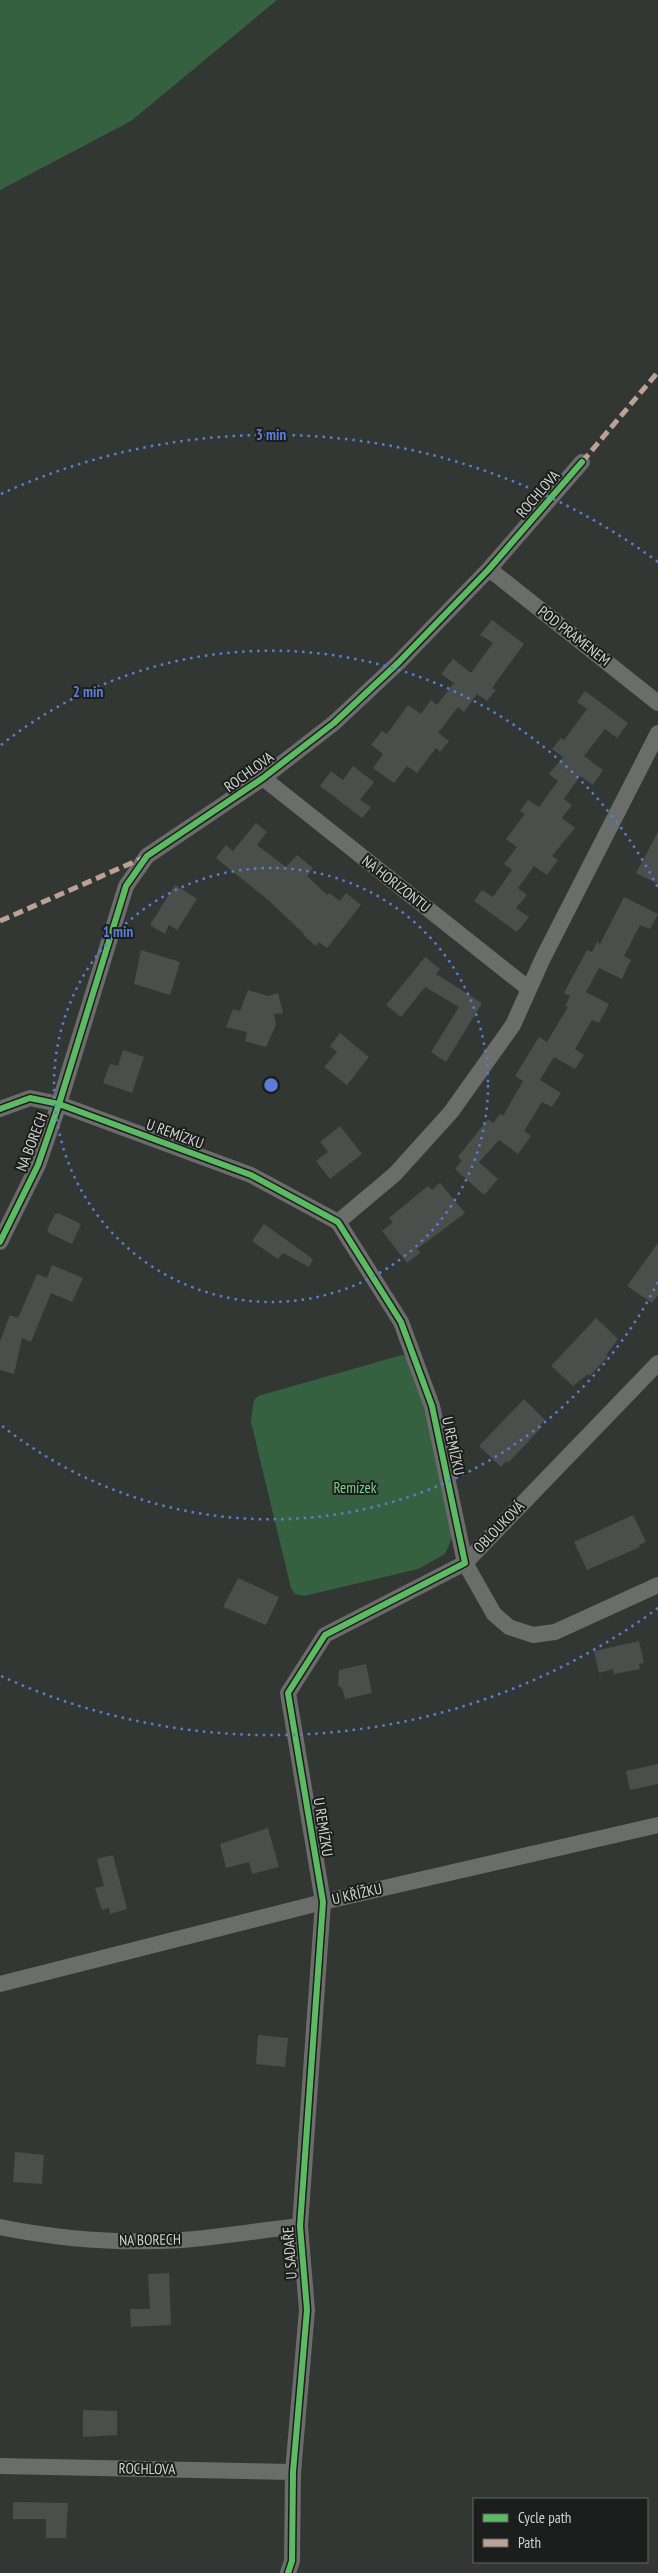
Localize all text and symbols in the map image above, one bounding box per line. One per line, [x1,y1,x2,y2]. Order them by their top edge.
text: 3 min [256,425,286,444]
street label: ROCHLOVA [512,465,564,521]
street label: POD PRAMENEM [534,601,614,670]
text: 2 min [73,682,103,701]
street label: ROCHLOVA [220,747,278,796]
street label: NA HORIZONTU [358,851,434,916]
text: 1 min [103,922,133,941]
centre of rings [262,1076,280,1094]
street label: NA BORECH [12,1110,51,1174]
street label: U REMÍZKU [144,1114,206,1153]
street label: U REMÍZKU [438,1415,469,1477]
park label: Remízek [333,1478,377,1497]
street label: OBLOUKOVÁ [469,1496,529,1557]
street label: U REMÍZKU [309,1796,338,1858]
street label: U KŘÍŽKU [330,1879,384,1908]
street label: U SADAŘE [278,2226,301,2280]
street label: NA BORECH [119,2229,181,2250]
street label: ROCHLOVA [119,2459,176,2479]
legend [473,2498,648,2563]
text: Cycle path [518,2508,571,2527]
text: Path [518,2533,541,2552]

